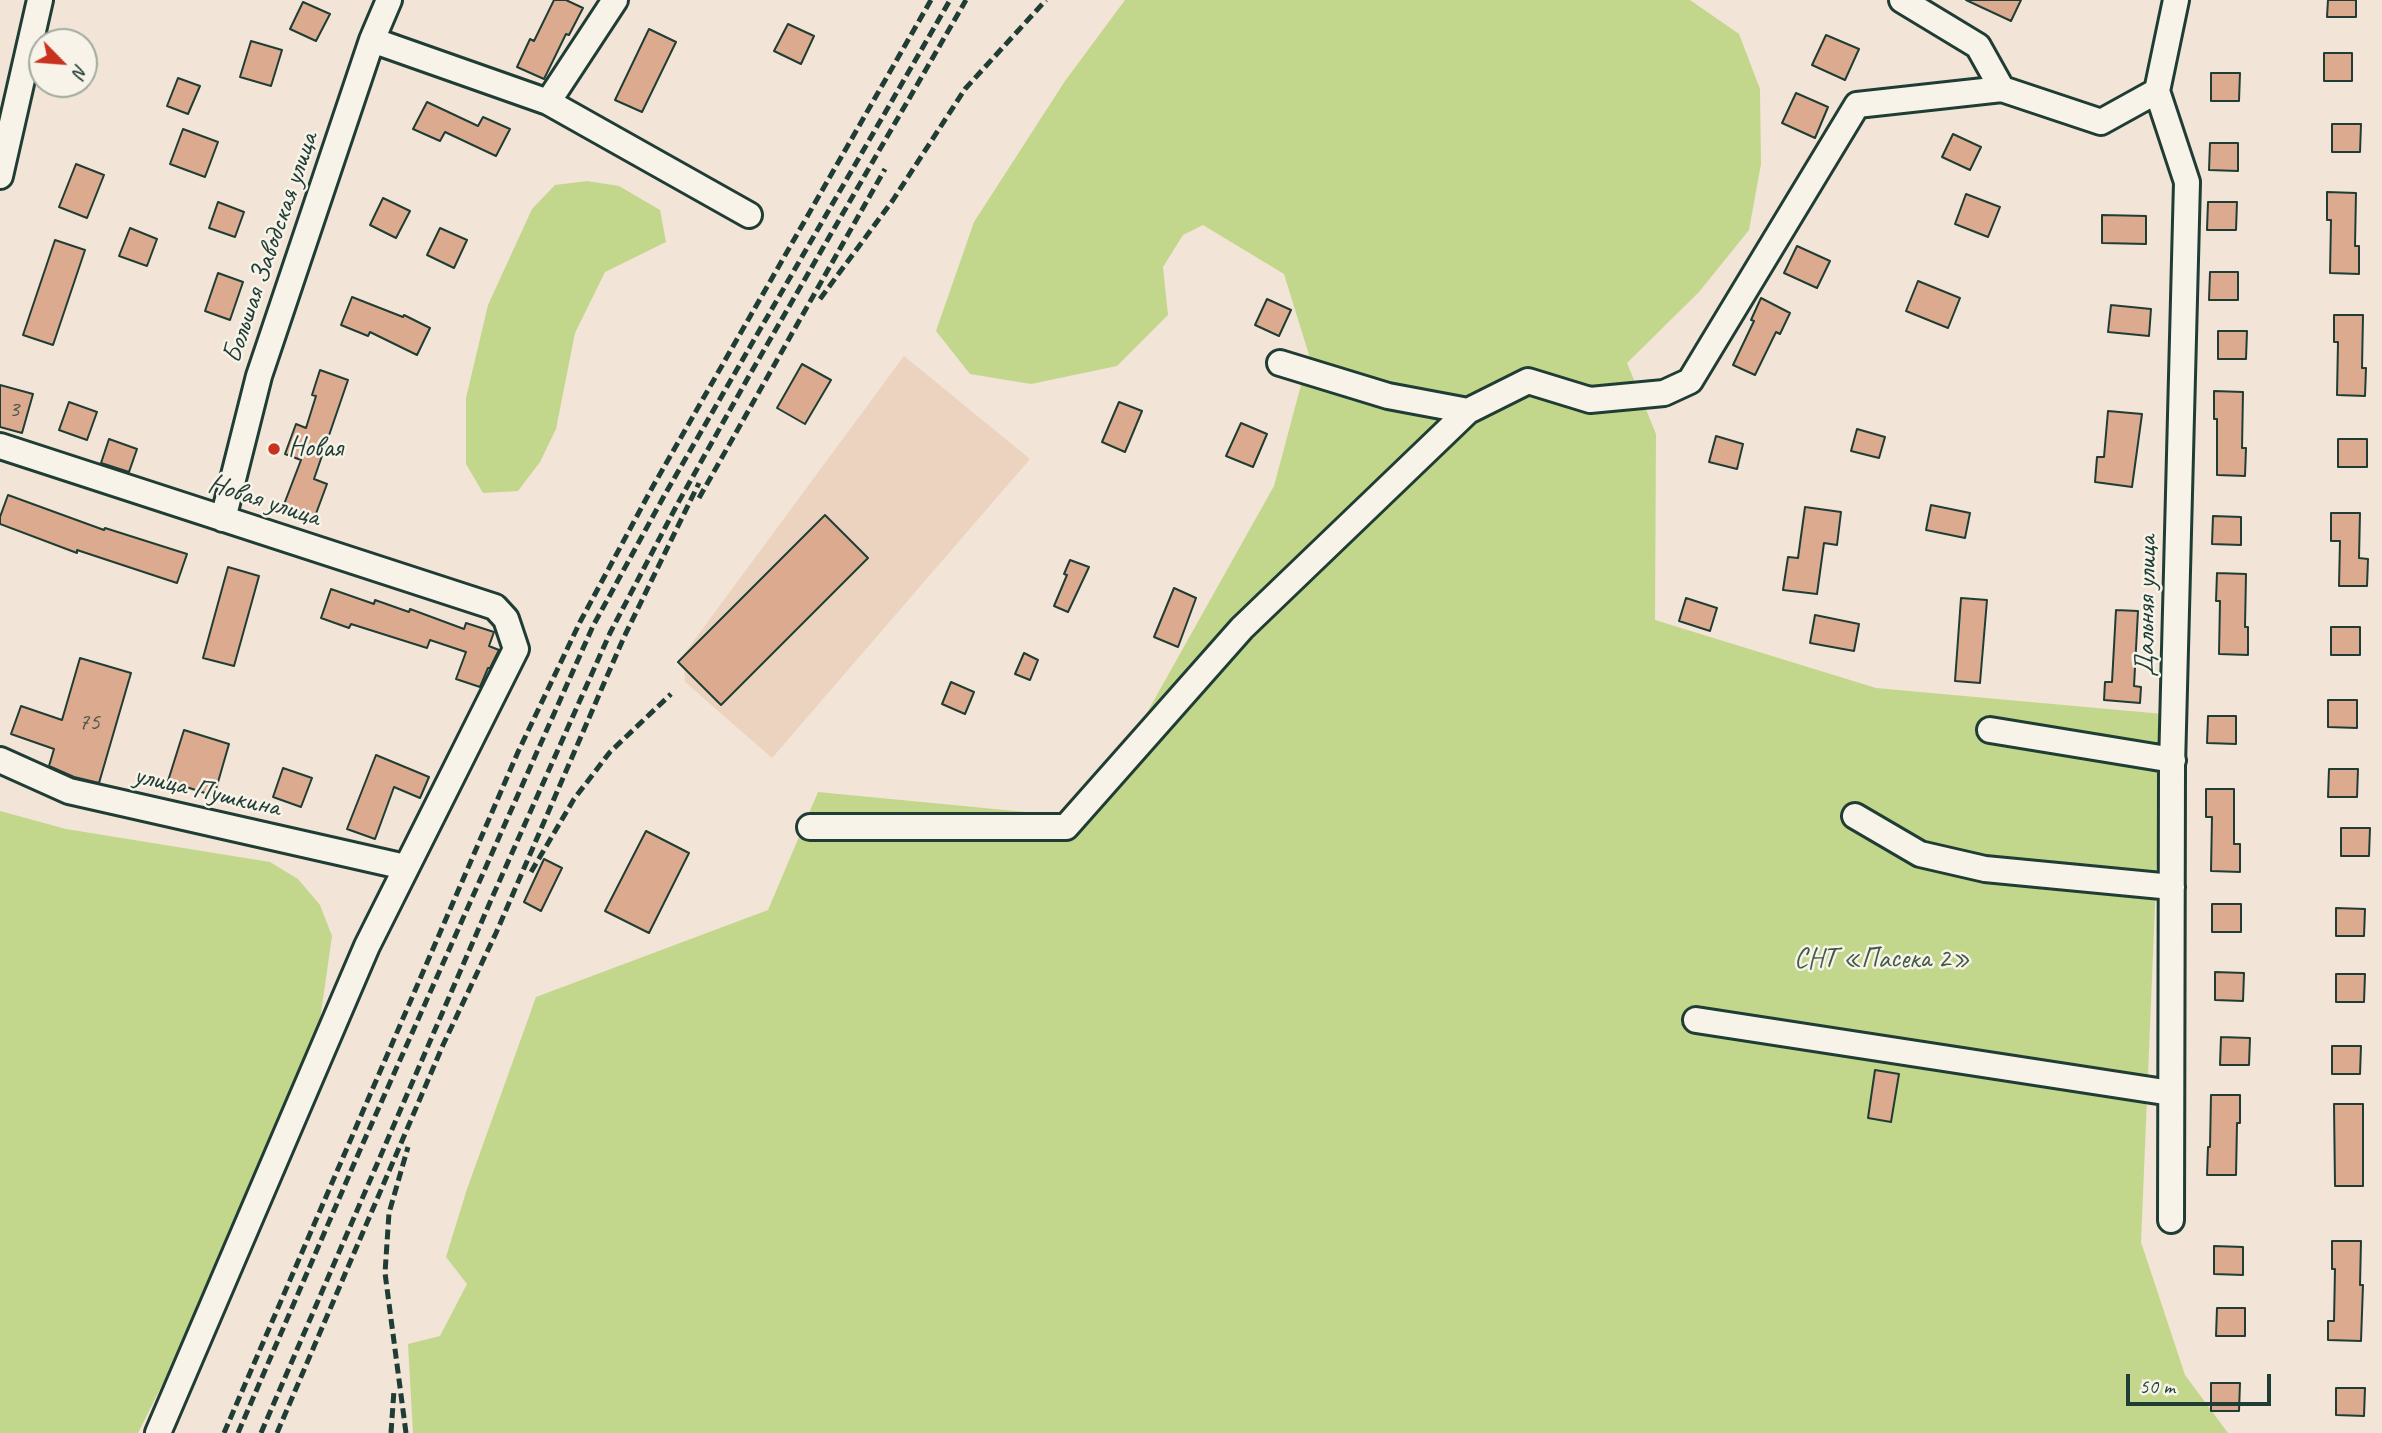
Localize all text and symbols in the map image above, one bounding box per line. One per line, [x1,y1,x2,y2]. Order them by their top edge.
north arrow [28,28,98,98]
text: N [67,61,94,81]
street label: Большая Заводская улица [216,128,326,368]
house number: 3 [9,396,19,424]
place label: Новая [288,432,343,466]
marker: Новая [266,441,282,457]
street label: Новая улица [204,467,324,535]
street label: Дальняя улица [2129,535,2165,677]
house number: 75 [78,709,100,737]
street label: улица Пушкина [131,759,283,825]
park label: СНТ «Пасека 2» [1794,943,1970,977]
scale bar [2130,1360,2275,1404]
text: 50 m [2139,1373,2175,1399]

